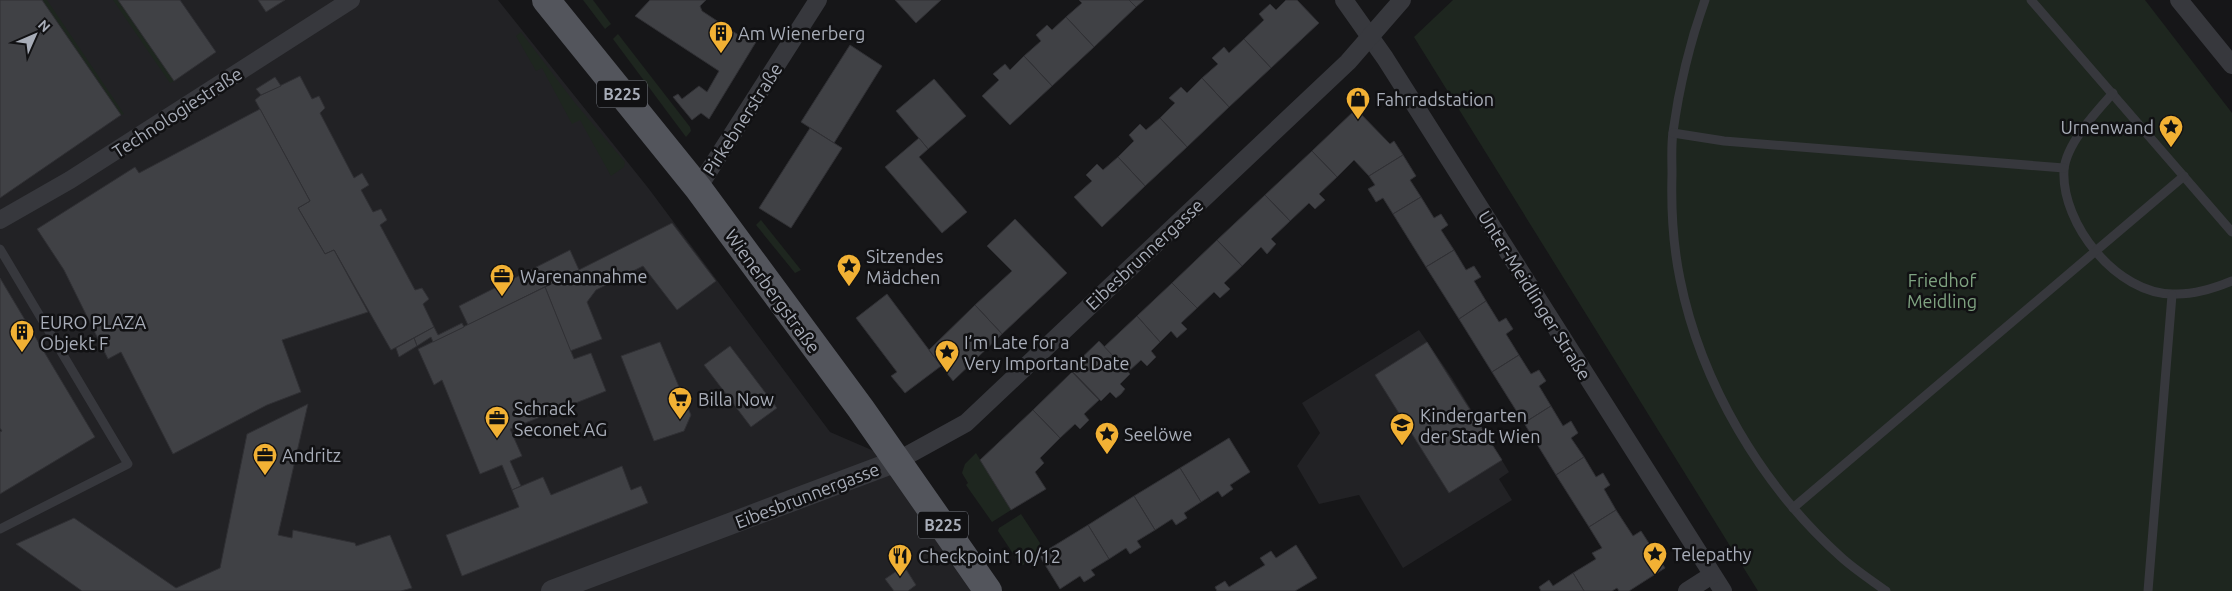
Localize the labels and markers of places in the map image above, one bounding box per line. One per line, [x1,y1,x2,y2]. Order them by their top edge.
building icon: Am Wienerberg [708,20,734,54]
place label: Am Wienerberg [738,23,865,43]
shop icon: Fahrradstation [1345,86,1371,120]
place label: Fahrradstation [1376,89,1494,109]
place icon: Urnenwand [2158,114,2184,148]
place label: Urnenwand [2060,117,2154,137]
place label: Sitzendes Mädchen [866,246,944,287]
place icon: Sitzendes Mädchen [836,253,862,287]
office icon: Warenannahme [489,263,515,297]
place label: Warenannahme [520,266,647,286]
place label: EURO PLAZA Objekt F [40,312,146,353]
building icon: EURO PLAZA Objekt F [9,319,35,353]
place label: I’m Late for a Very Important Date [964,332,1129,373]
place icon: I’m Late for a Very Important Date [934,339,960,373]
supermarket icon: Billa Now [667,386,693,420]
place label: Billa Now [698,389,774,409]
place label: Schrack Seconet AG [514,398,607,439]
office icon: Schrack Seconet AG [484,405,510,439]
place label: Kindergarten der Stadt Wien [1420,405,1540,446]
school or university icon: Kindergarten der Stadt Wien [1389,412,1415,446]
place icon: Seelöwe [1094,421,1120,455]
place label: Seelöwe [1124,424,1192,444]
office icon: Andritz [252,442,278,476]
place label: Andritz [282,445,341,465]
place icon: Telepathy [1642,541,1668,575]
restaurant icon: Checkpoint 10/12 [887,543,913,577]
place label: Telepathy [1672,544,1752,564]
place label: Checkpoint 10/12 [918,546,1061,566]

